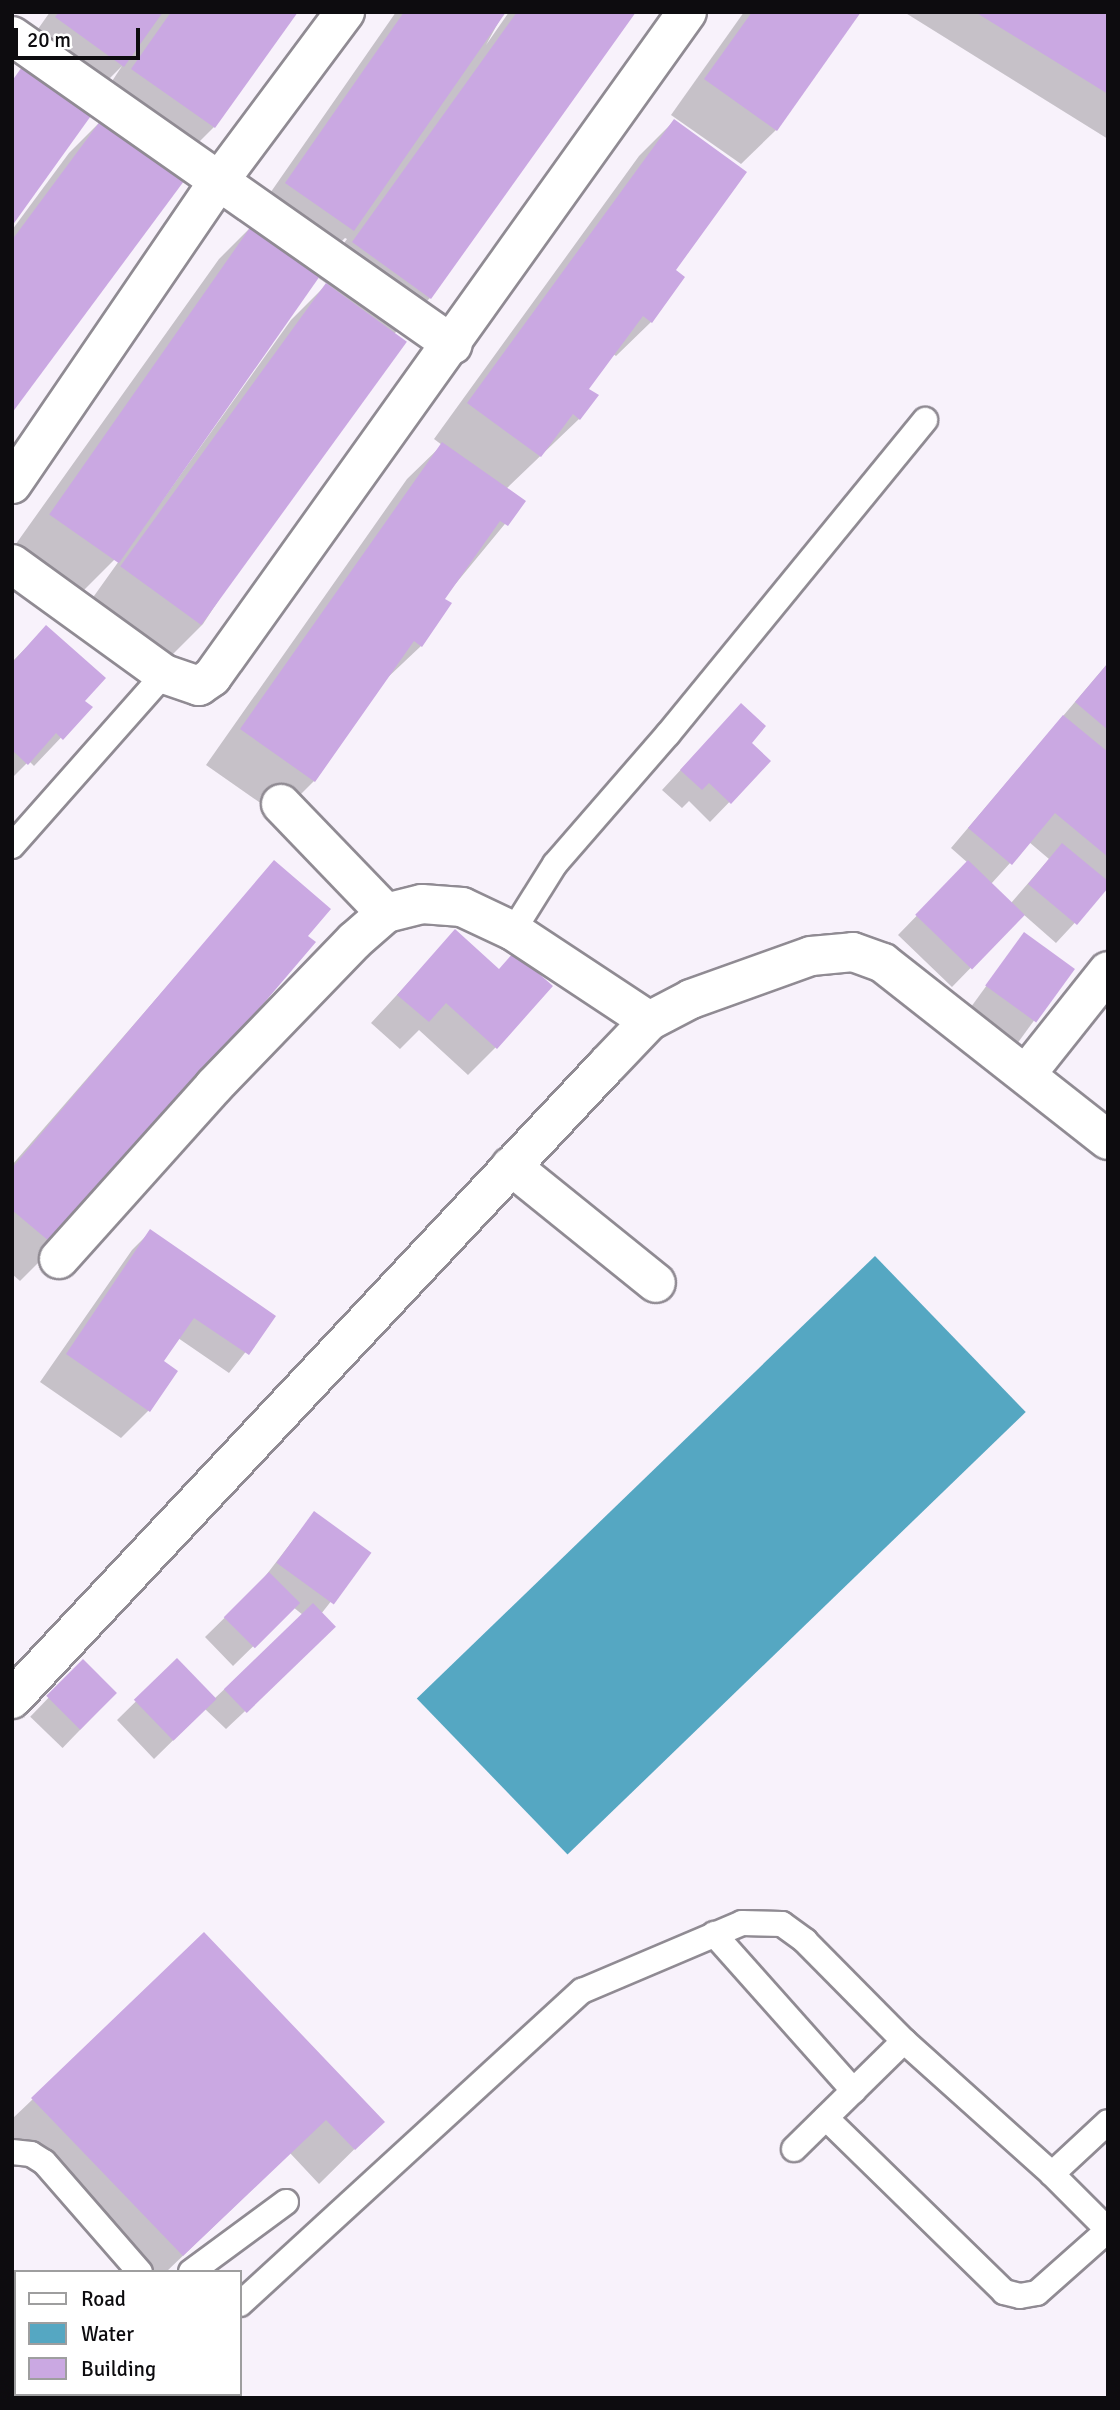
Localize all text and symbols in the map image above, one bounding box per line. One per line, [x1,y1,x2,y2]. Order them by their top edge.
scale bar [18,14,144,58]
text: 20 m [27,27,71,53]
legend [14,2270,242,2396]
text: Road [81,2286,126,2312]
text: Water [81,2321,134,2347]
text: Building [81,2356,156,2382]

